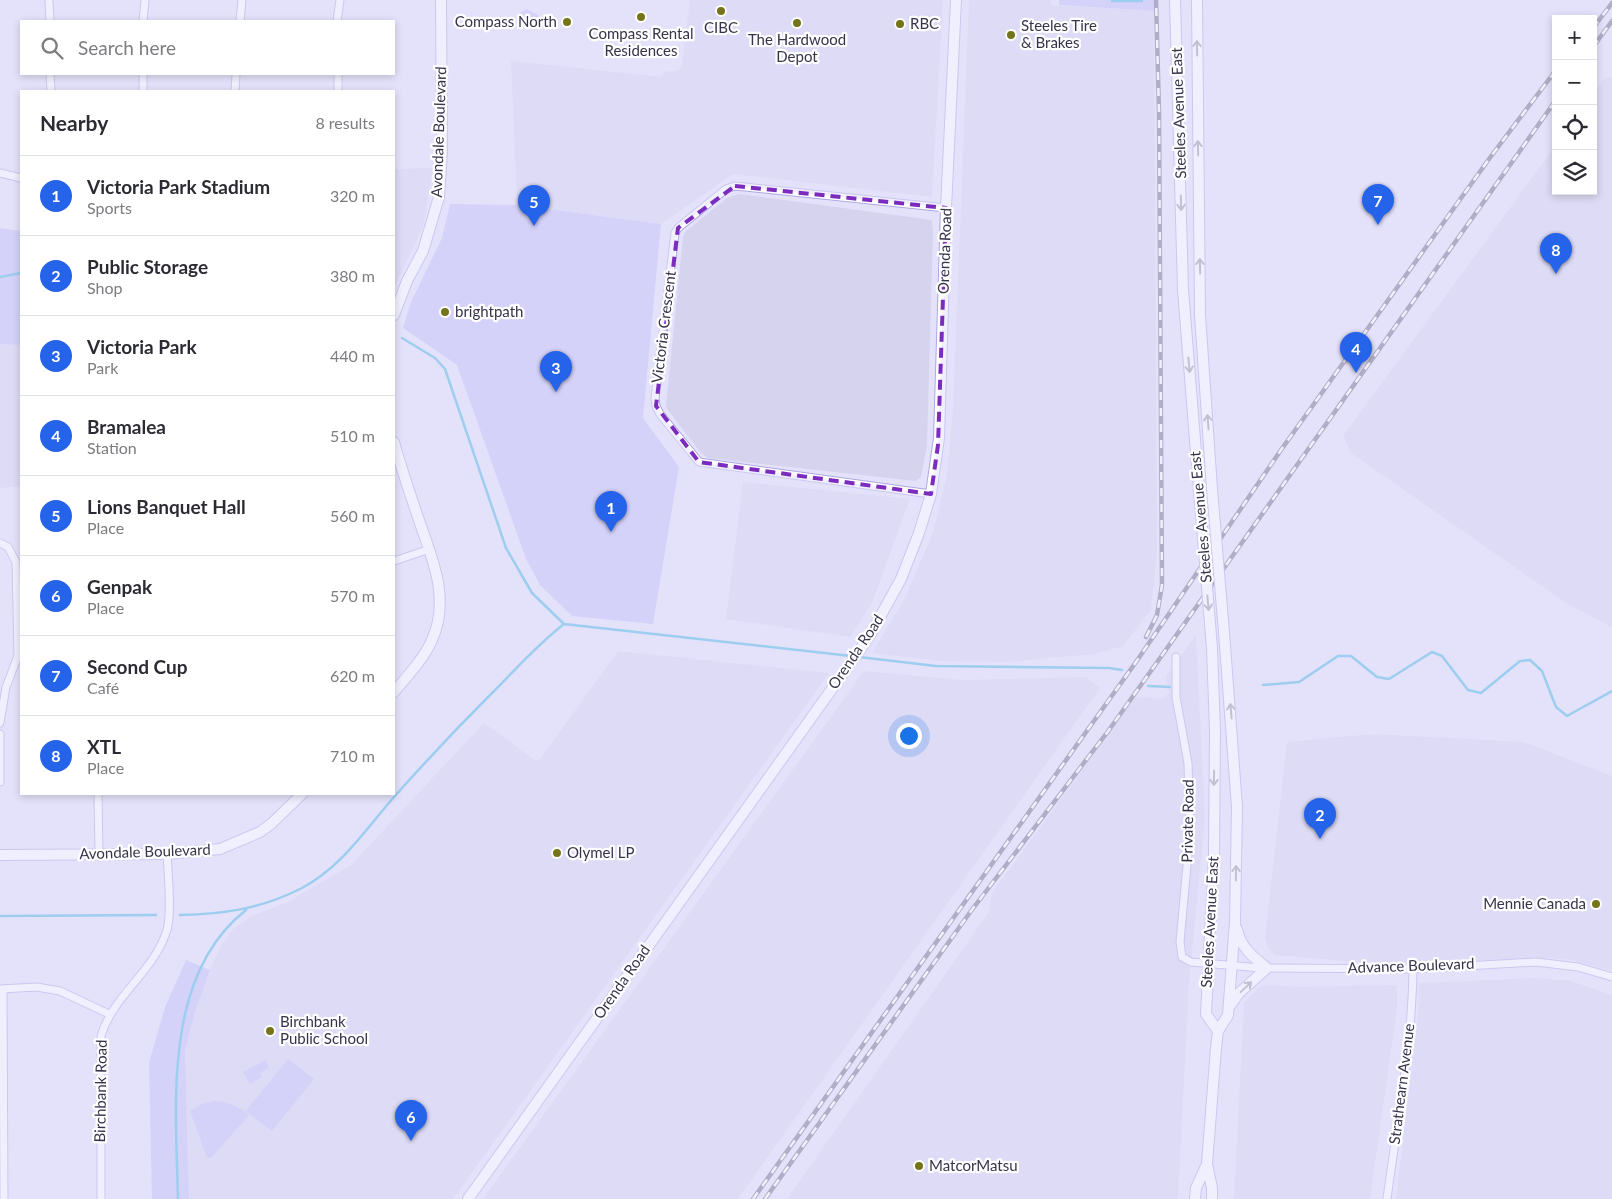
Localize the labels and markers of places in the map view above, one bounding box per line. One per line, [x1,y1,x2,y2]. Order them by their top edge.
marker: CIBC [715,5,727,17]
marker: Compass Rental Residences [635,11,647,23]
place label: Compass North [455,12,557,30]
place label: RBC [910,14,939,32]
marker: Compass North [561,16,573,28]
place label: Steeles Tire & Brakes [1021,16,1097,51]
marker: The Hardwood Depot [791,17,803,29]
place label: CIBC [704,18,738,36]
marker: RBC [894,18,906,30]
place label: Compass Rental Residences [589,24,693,59]
marker: Steeles Tire & Brakes [1005,29,1017,41]
place label: The Hardwood Depot [748,30,846,65]
pin: 7 [1362,184,1394,225]
pin: 5 [518,185,550,226]
pin: 8 [1540,233,1572,274]
place label: brightpath [455,302,523,320]
marker: brightpath [439,306,451,318]
pin: 4 [1340,332,1372,373]
pin: 3 [540,351,572,392]
pin: 1 [595,491,627,532]
pin: 2 [1304,798,1336,839]
place label: Olymel LP [567,843,635,861]
marker: Olymel LP [551,847,563,859]
place label: Mennie Canada [1483,894,1586,912]
marker: Mennie Canada [1590,898,1602,910]
place label: Birchbank Public School [280,1012,368,1047]
marker: Birchbank Public School [264,1025,276,1037]
pin: 6 [395,1100,427,1141]
place label: MatcorMatsu [929,1156,1018,1174]
marker: MatcorMatsu [913,1160,925,1172]

